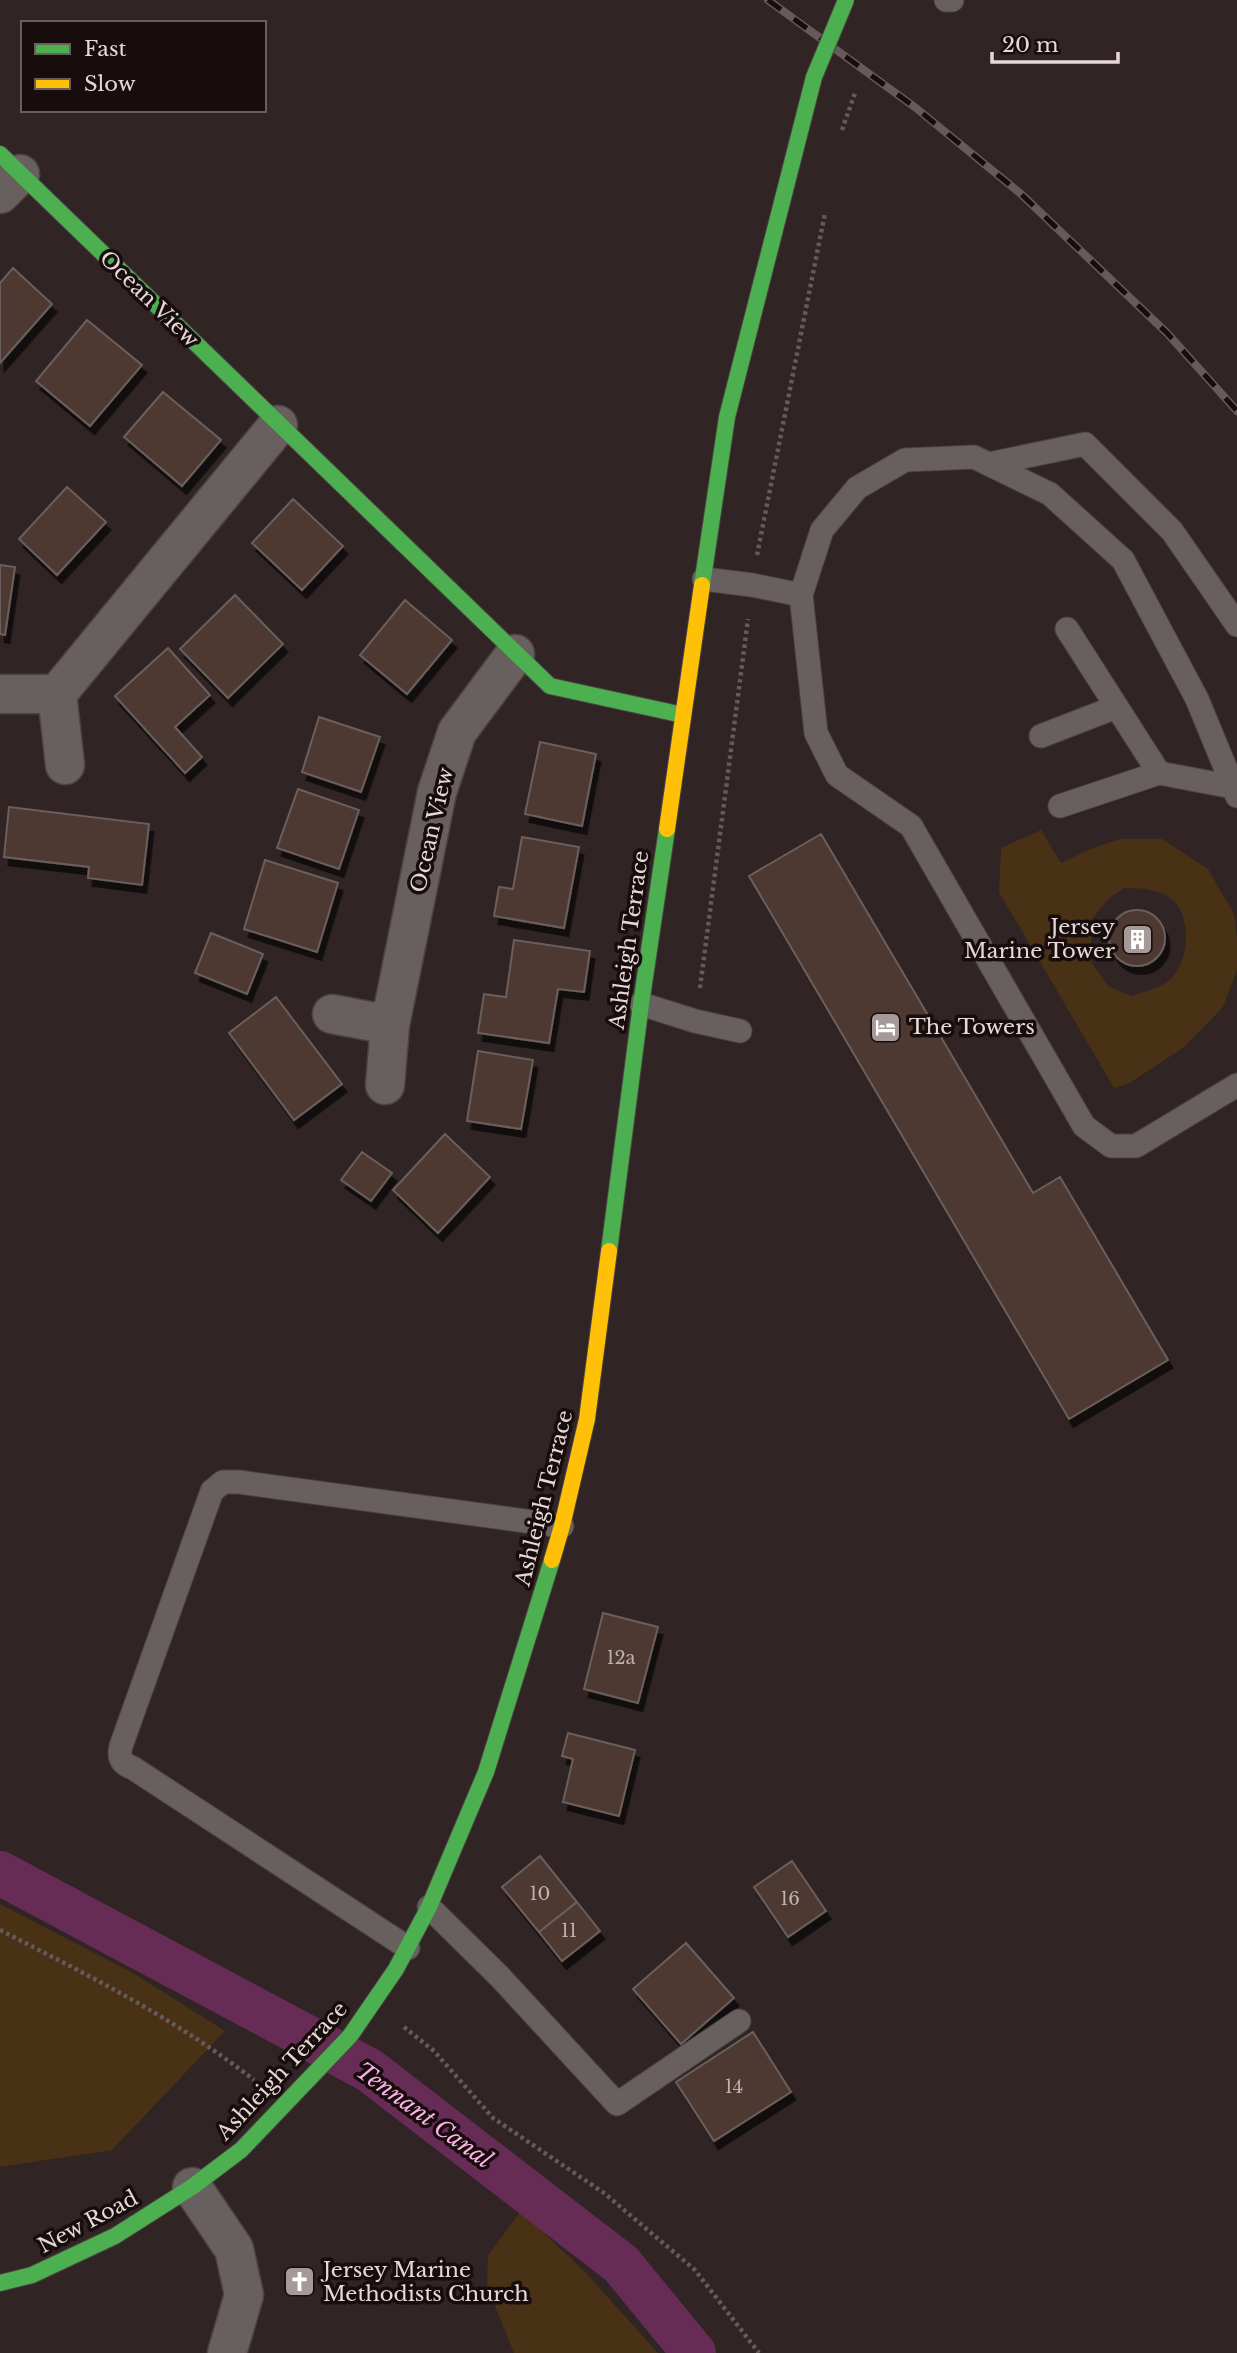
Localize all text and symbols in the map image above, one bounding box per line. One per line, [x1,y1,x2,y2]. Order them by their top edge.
legend [21,21,266,112]
scale bar [992,21,1118,65]
text: 20 m [1002,32,1059,58]
text: Fast [84,36,126,62]
text: Slow [84,71,136,97]
street label: Ocean View [94,245,204,353]
street label: Ocean View [405,765,459,895]
street label: Ashleigh Terrace [603,849,654,1032]
place label: Jersey Marine Tower [964,914,1116,964]
building icon: Jersey Marine Tower [1121,922,1155,956]
hotel icon: The Towers [869,1010,903,1044]
place label: The Towers [909,1014,1035,1040]
street label: Ashleigh Terrace [509,1407,578,1590]
house number: 12a [606,1647,636,1669]
house number: 10 [530,1883,550,1905]
house number: 16 [780,1888,800,1910]
house number: 11 [561,1920,577,1942]
street label: Ashleigh Terrace [210,1996,353,2147]
water label: Tennant Canal [350,2056,498,2174]
house number: 14 [725,2076,743,2098]
street label: New Road [34,2185,142,2259]
place label: Jersey Marine Methodists Church [320,2257,529,2307]
church icon: Jersey Marine Methodists Church [283,2265,317,2299]

